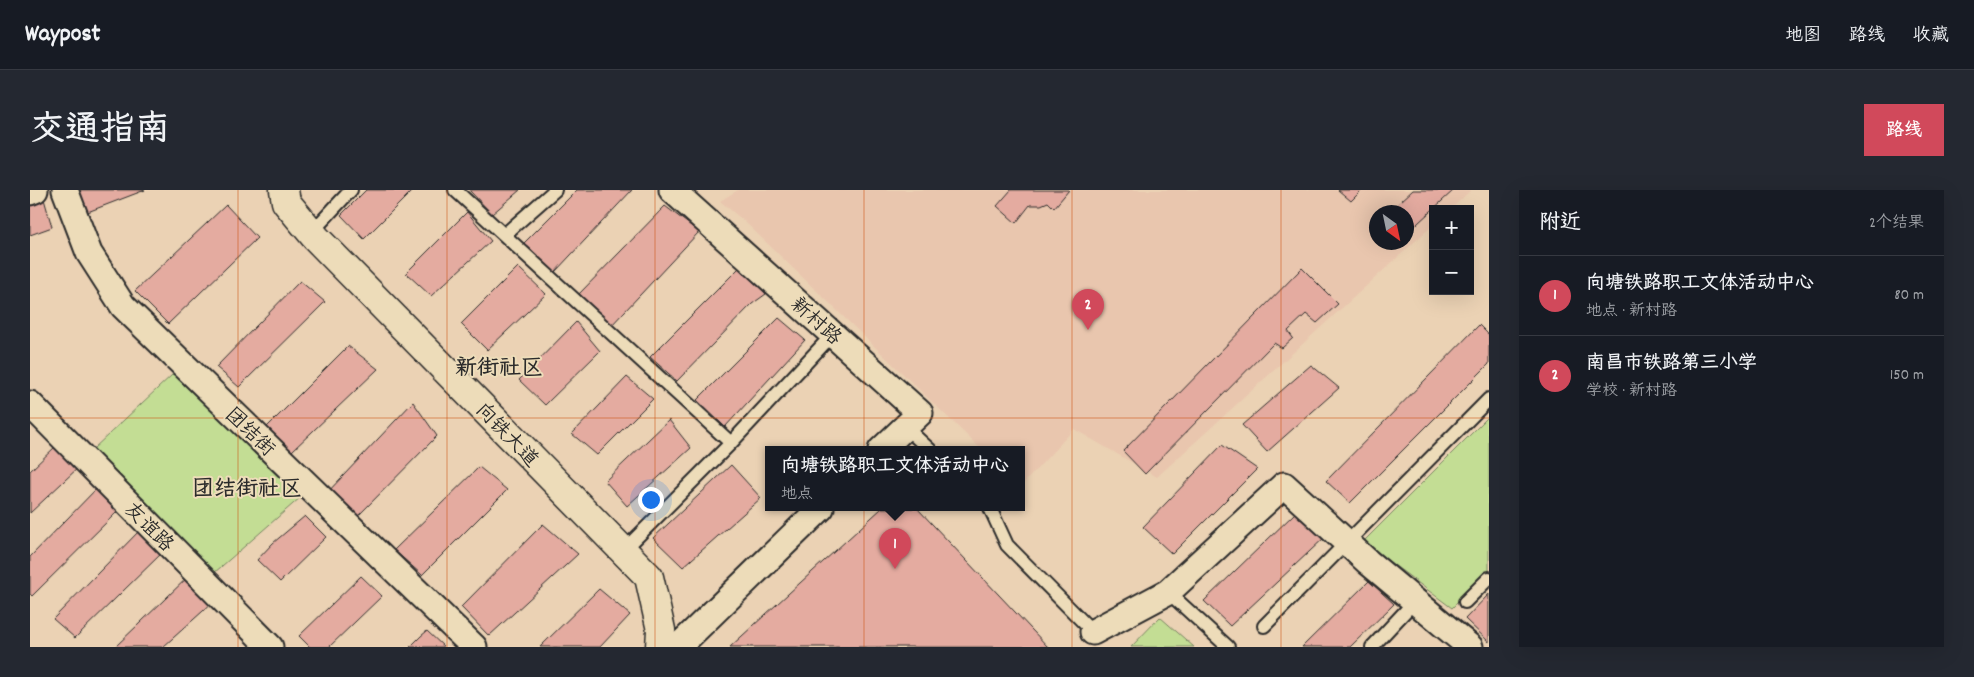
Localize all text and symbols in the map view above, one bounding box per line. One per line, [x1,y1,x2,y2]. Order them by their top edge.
text: Waypost [25,18,100,52]
text: 地图 [1785,24,1821,49]
text: 路线 [1849,24,1885,49]
text: 收藏 [1913,24,1949,49]
button: 路线 [1864,104,1944,156]
text: 交通指南 [30,107,170,157]
north arrow [1369,205,1414,250]
map controls [1429,205,1474,295]
button: + [1429,205,1474,250]
text: 附近 [1539,209,1581,239]
text: 2个结果 [1869,212,1924,235]
button: − [1429,250,1474,295]
text: 向塘铁路职工文体活动中心 [1586,271,1814,298]
text: 1 [1553,284,1557,307]
text: 80 m [1894,284,1924,307]
pin: 2 [1072,289,1104,330]
street label: 新村路 [783,292,847,353]
text: 地点 · 新村路 [1586,300,1677,323]
text: 南昌市铁路第三小学 [1586,351,1757,378]
district label: 新街社区 [455,354,543,385]
text: 2 [1552,364,1559,387]
text: 150 m [1890,364,1924,387]
text: 学校 · 新村路 [1586,380,1677,403]
street label: 向铁大道 [468,398,544,475]
street label: 团结街 [218,402,280,464]
popup [765,446,1025,511]
text: 向塘铁路职工文体活动中心 [781,454,1009,481]
district label: 团结街社区 [192,475,302,506]
text: 地点 [781,483,813,506]
your location [638,487,664,513]
street label: 友谊路 [117,497,180,560]
pin: 1 [879,528,911,569]

